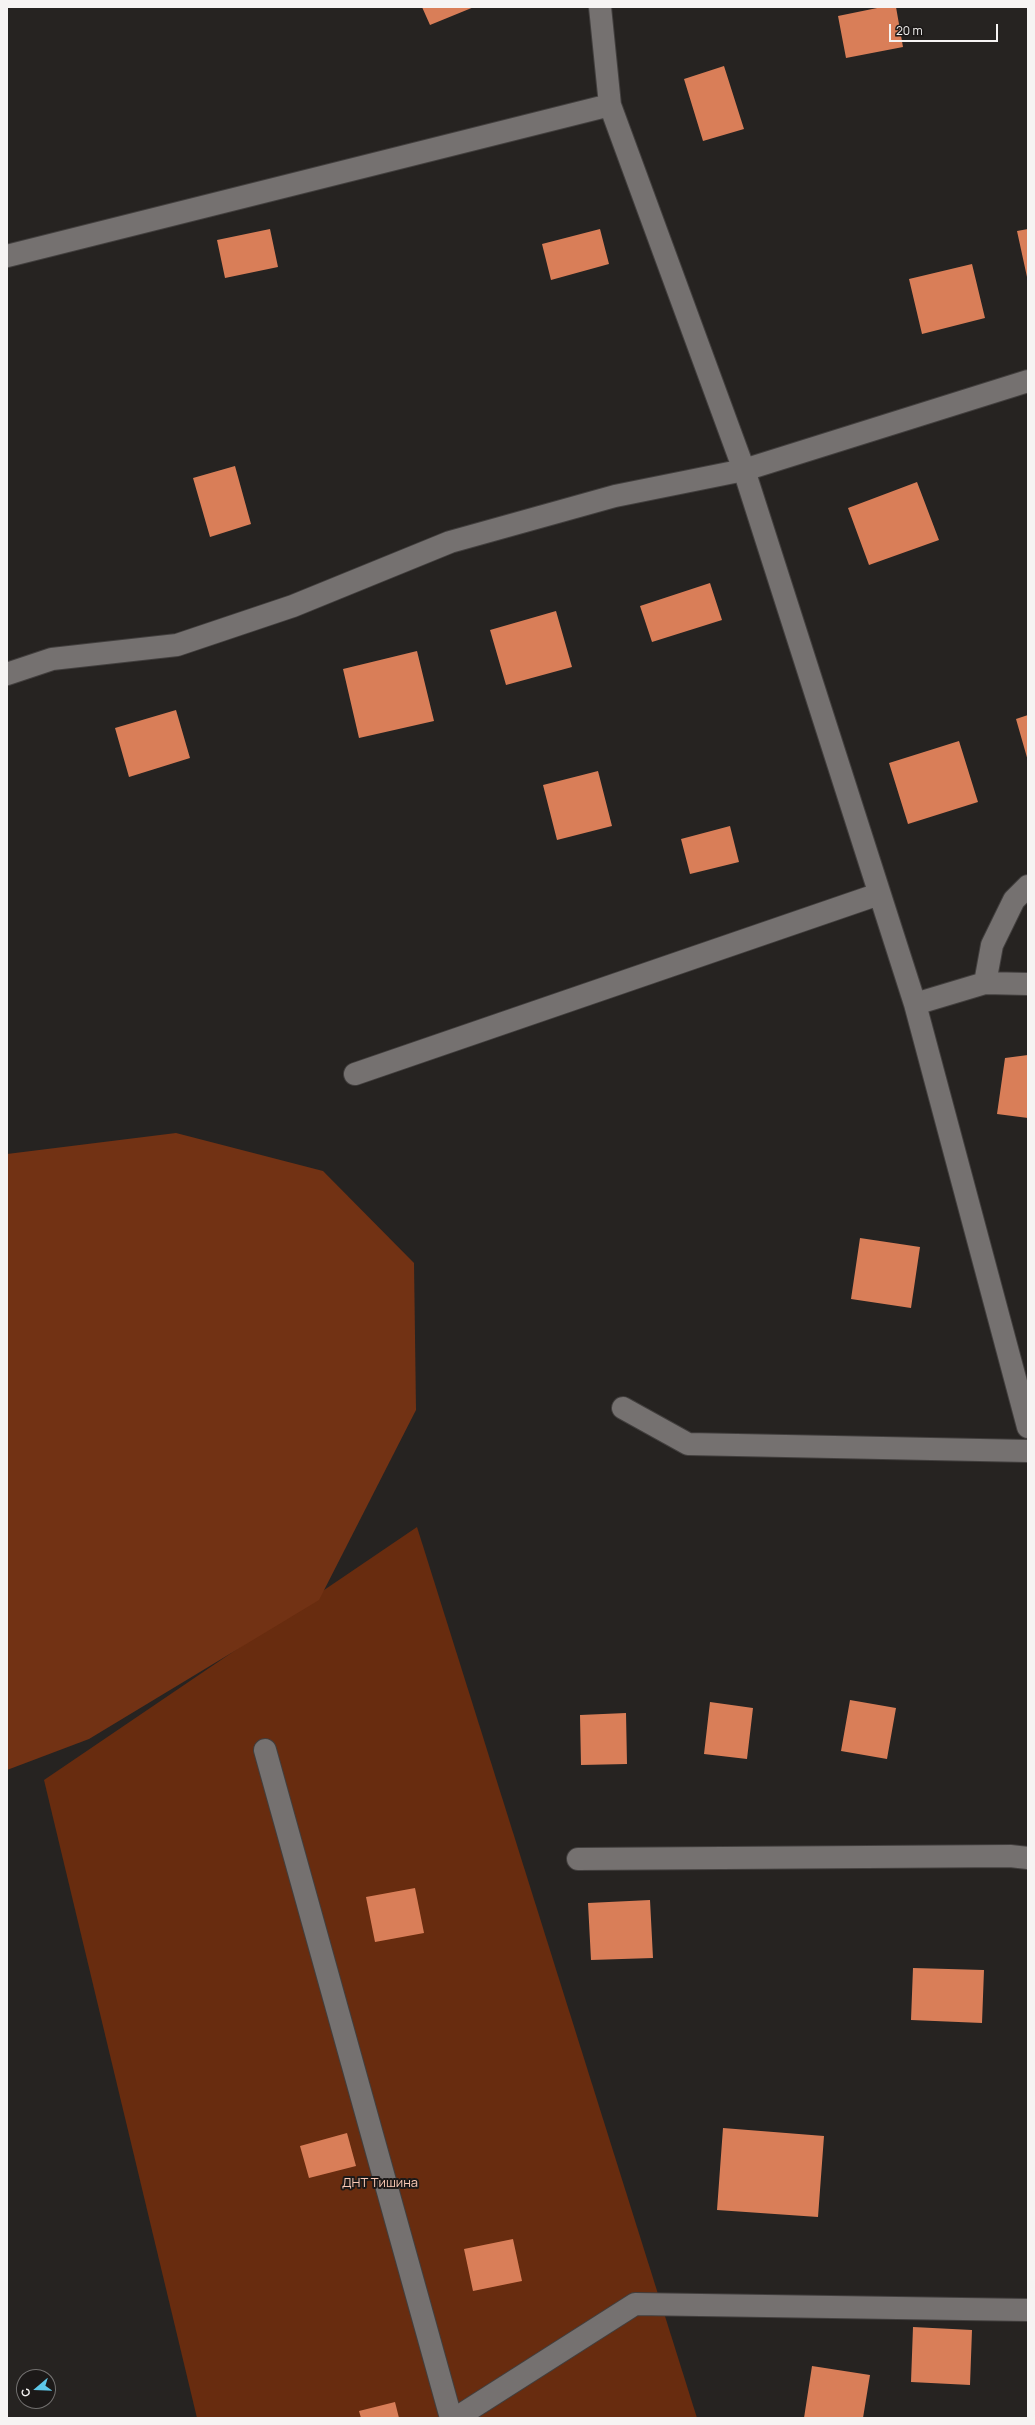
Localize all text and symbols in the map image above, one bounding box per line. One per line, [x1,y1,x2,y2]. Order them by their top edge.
scale bar [891,16,1000,42]
text: 20 m [896,22,923,39]
park label: ДНТ Тишина [342,2175,418,2191]
north arrow [16,2369,56,2409]
text: С [17,2386,34,2399]

